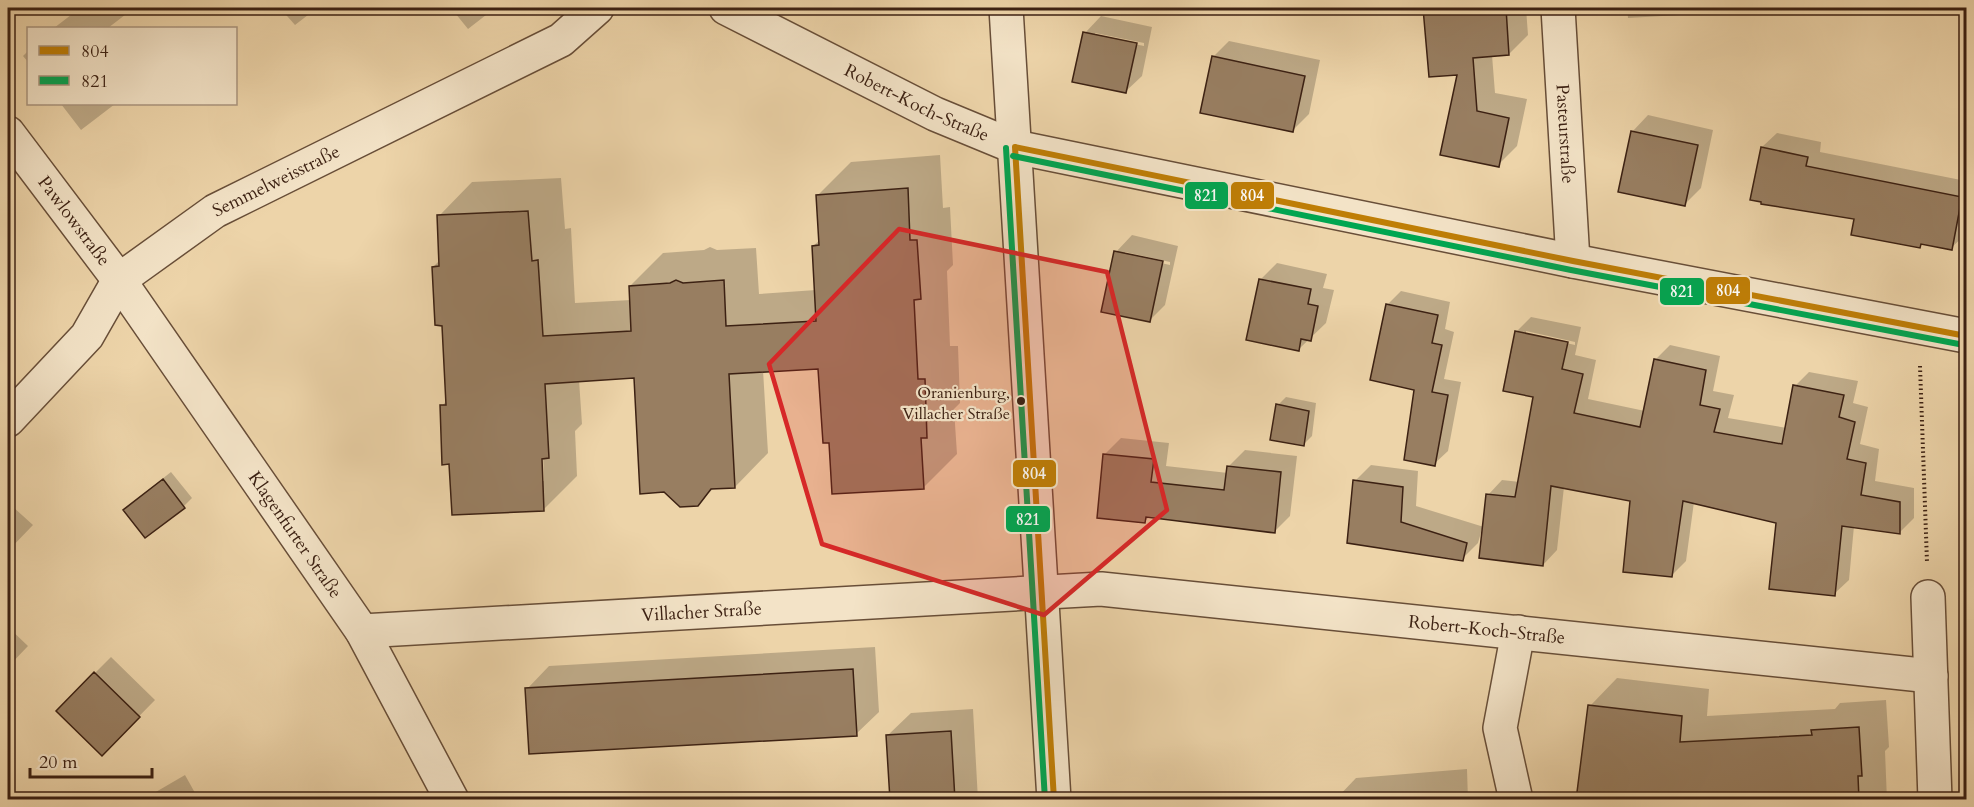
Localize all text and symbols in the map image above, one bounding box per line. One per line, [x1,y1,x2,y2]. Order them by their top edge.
legend [27,27,237,105]
text: 804 [81,39,109,64]
street label: Robert-Koch-Straße [840,58,993,148]
text: 821 [81,69,109,94]
street label: Pasteurstraße [1550,83,1580,184]
street label: Semmelweisstraße [208,139,344,223]
street label: Pawlowstraße [32,171,116,271]
line badge: 821 [1184,181,1229,210]
line badge: 804 [1230,181,1275,210]
text: 821 [1194,185,1218,207]
text: 804 [1240,185,1264,207]
line badge: 804 [1705,276,1751,305]
line badge: 821 [1659,277,1705,306]
text: 804 [1716,280,1740,302]
text: 821 [1670,281,1694,303]
place label: Oranienburg, Villacher Straße [903,382,1010,425]
marker: Oranienburg, Villacher Straße [1015,395,1027,407]
line badge: 804 [1012,459,1057,488]
text: 804 [1022,463,1046,485]
street label: Klagenfurter Straße [242,466,348,604]
line badge: 821 [1005,505,1051,533]
text: 821 [1016,509,1040,531]
street label: Villacher Straße [640,596,763,628]
street label: Robert-Koch-Straße [1407,609,1566,651]
scale bar [30,741,152,779]
text: 20 m [39,750,78,775]

